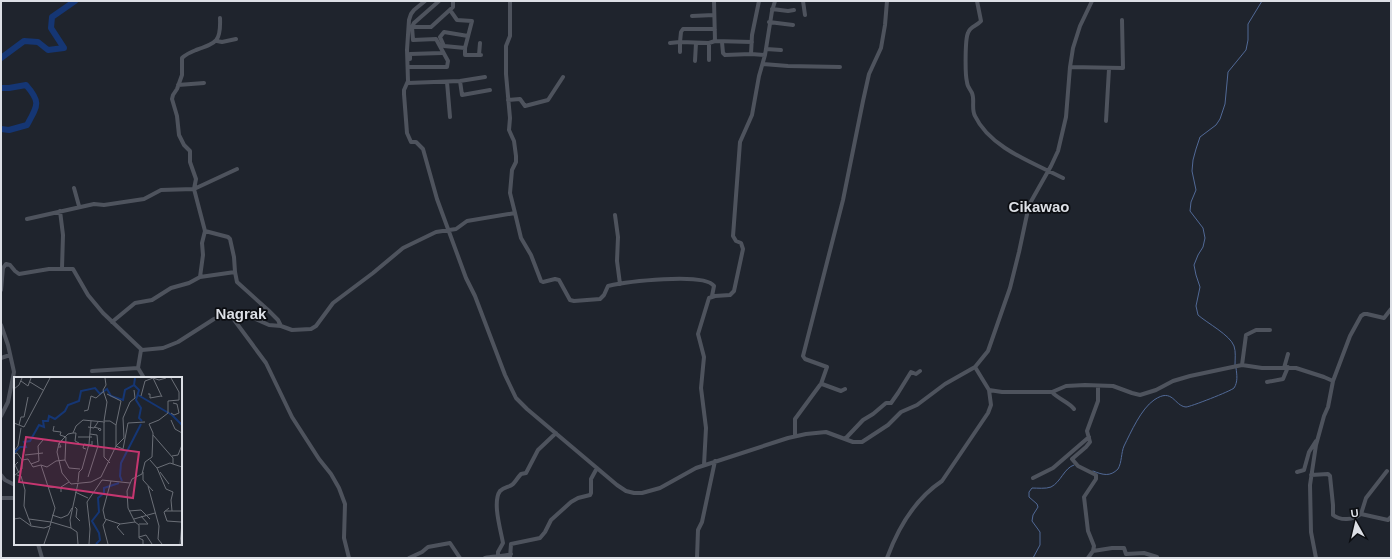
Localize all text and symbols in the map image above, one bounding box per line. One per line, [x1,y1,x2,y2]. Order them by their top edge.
district label: Cikawao [1009,198,1069,215]
district label: Nagrak [216,305,267,322]
inset map [14,377,182,545]
north arrow [1336,503,1376,543]
text: U [1350,507,1359,520]

